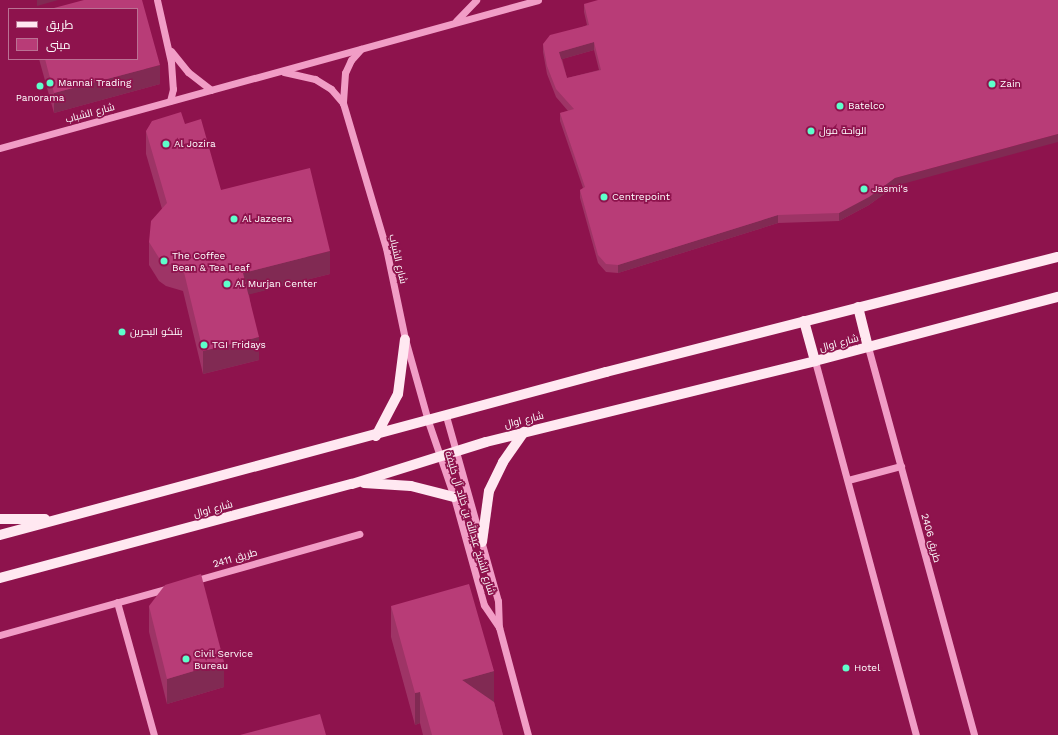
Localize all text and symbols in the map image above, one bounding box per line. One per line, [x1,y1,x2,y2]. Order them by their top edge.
legend [8,8,138,60]
text: طريق [46,18,73,32]
text: مبنى [46,38,71,52]
place label: Mannai Trading [58,77,132,89]
marker: Mannai Trading [45,78,55,88]
place label: Zain [1000,78,1021,90]
marker: Zain [987,79,997,89]
marker: Panorama [35,81,45,91]
place label: Panorama [16,92,64,104]
place label: Batelco [848,100,885,112]
street label: شارع الشباب [64,101,116,125]
marker: Batelco [835,101,845,111]
place label: الواحة مول [819,125,867,137]
marker: الواحة مول [806,126,816,136]
place label: Al Jozira [174,138,216,150]
marker: Al Jozira [161,139,171,149]
place label: Jasmi's [872,183,908,195]
marker: Jasmi's [859,184,869,194]
place label: Centrepoint [612,191,670,203]
marker: Centrepoint [599,192,609,202]
place label: Al Jazeera [242,213,293,225]
marker: Al Jazeera [229,214,239,224]
street label: شارع الشباب [386,233,410,285]
place label: The Coffee Bean & Tea Leaf [172,249,250,272]
marker: The Coffee Bean & Tea Leaf [159,256,169,266]
place label: Al Murjan Center [235,278,317,290]
marker: Al Murjan Center [222,279,232,289]
place label: بتلكو البحرين [130,326,182,338]
marker: بتلكو البحرين [117,327,127,337]
street label: شارع اوال [818,332,860,354]
place label: TGI Fridays [212,339,266,351]
marker: TGI Fridays [199,340,209,350]
street label: شارع اوال [503,409,545,431]
street label: شارع الشيخ عبدالله بن خالد آل خليفة [442,450,498,596]
street label: شارع اوال [192,498,234,520]
street label: طريق 2406 [919,512,943,564]
street label: طريق 2411 [211,546,259,570]
place label: Civil Service Bureau [194,647,253,670]
marker: Civil Service Bureau [181,654,191,664]
place label: Hotel [854,662,880,674]
marker: Hotel [841,663,851,673]

